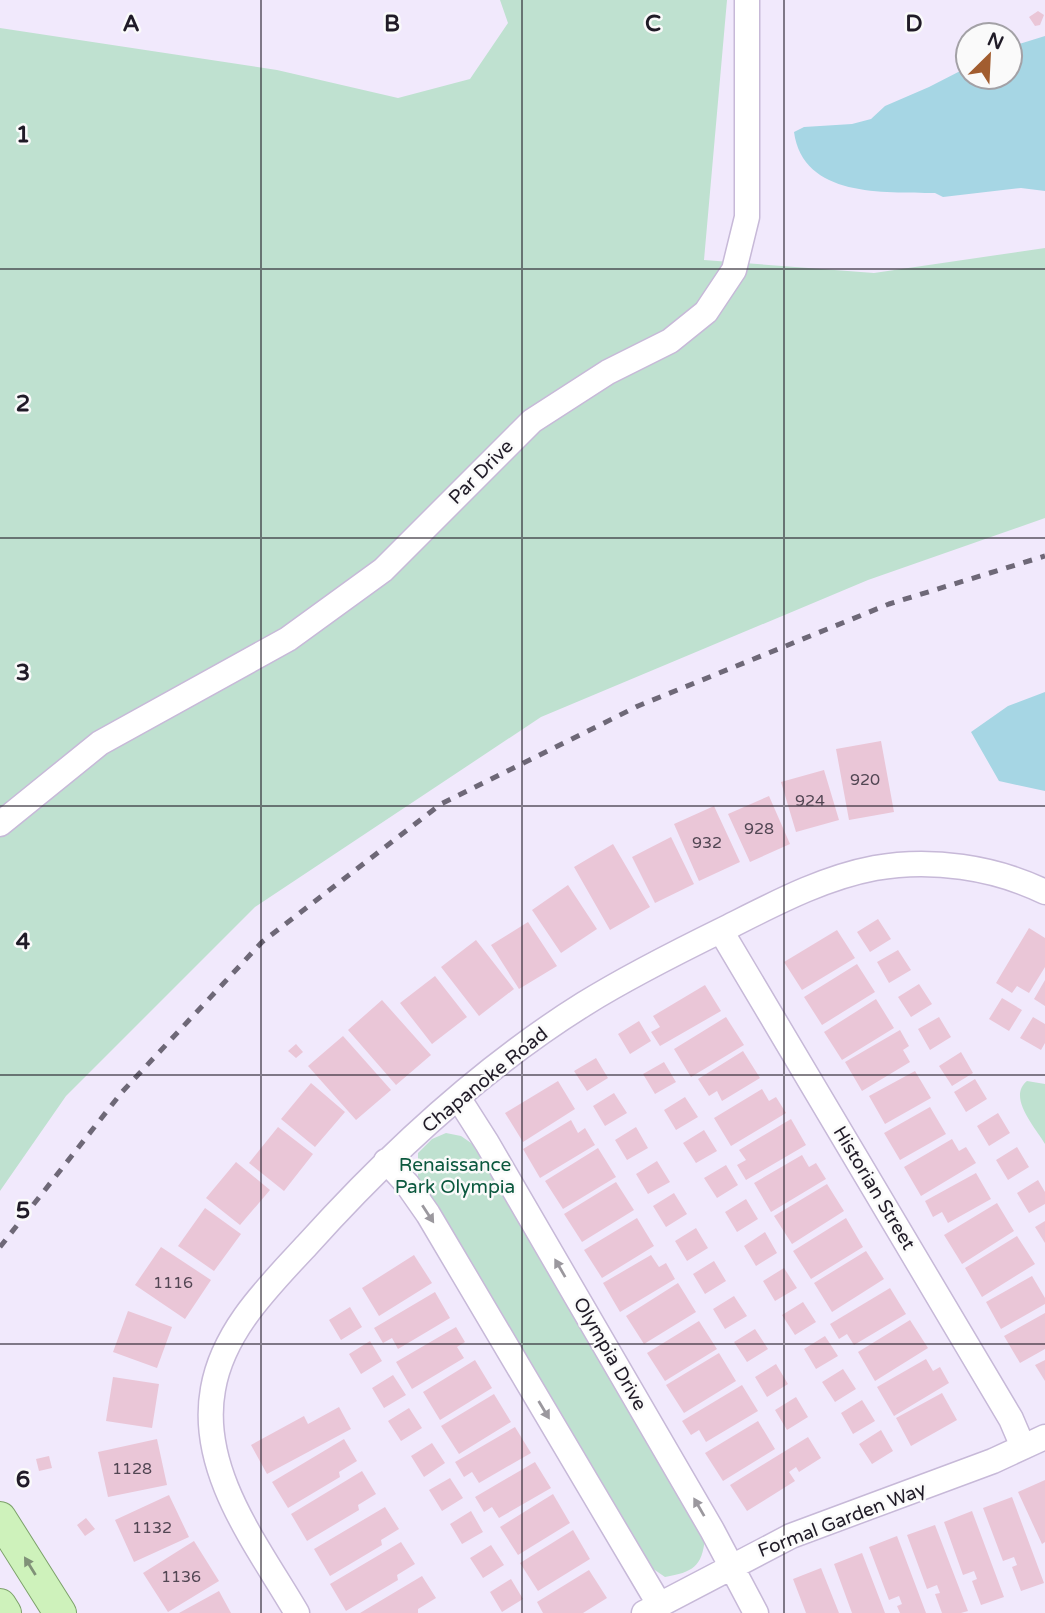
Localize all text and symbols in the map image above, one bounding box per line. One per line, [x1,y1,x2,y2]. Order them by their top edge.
text: A [122,10,140,38]
text: B [384,10,400,38]
text: C [645,10,661,38]
text: D [905,10,923,38]
north arrow [954,21,1024,91]
text: N [984,28,1007,55]
text: 1 [16,121,30,149]
text: 2 [16,390,30,418]
street label: Par Drive [444,435,518,509]
text: 3 [16,659,30,687]
house number: 920 [850,770,880,790]
house number: 924 [795,791,825,811]
house number: 928 [744,819,774,839]
house number: 932 [692,833,722,853]
text: 4 [16,928,31,956]
street label: Chapanoke Road [418,1023,552,1137]
street label: Historian Street [828,1122,920,1254]
park label: Renaissance Park Olympia [395,1154,515,1198]
text: 5 [16,1197,30,1225]
one-way arrow [421,1205,434,1224]
one-way arrow [554,1258,566,1278]
house number: 1116 [153,1273,193,1293]
street label: Olympia Drive [569,1294,651,1414]
one-way arrow [538,1400,550,1420]
house number: 1128 [112,1459,152,1479]
text: 6 [16,1466,30,1494]
street label: Formal Garden Way [755,1478,929,1562]
one-way arrow [693,1497,705,1517]
house number: 1132 [132,1518,172,1538]
one-way arrow [23,1556,36,1575]
house number: 1136 [161,1567,201,1587]

